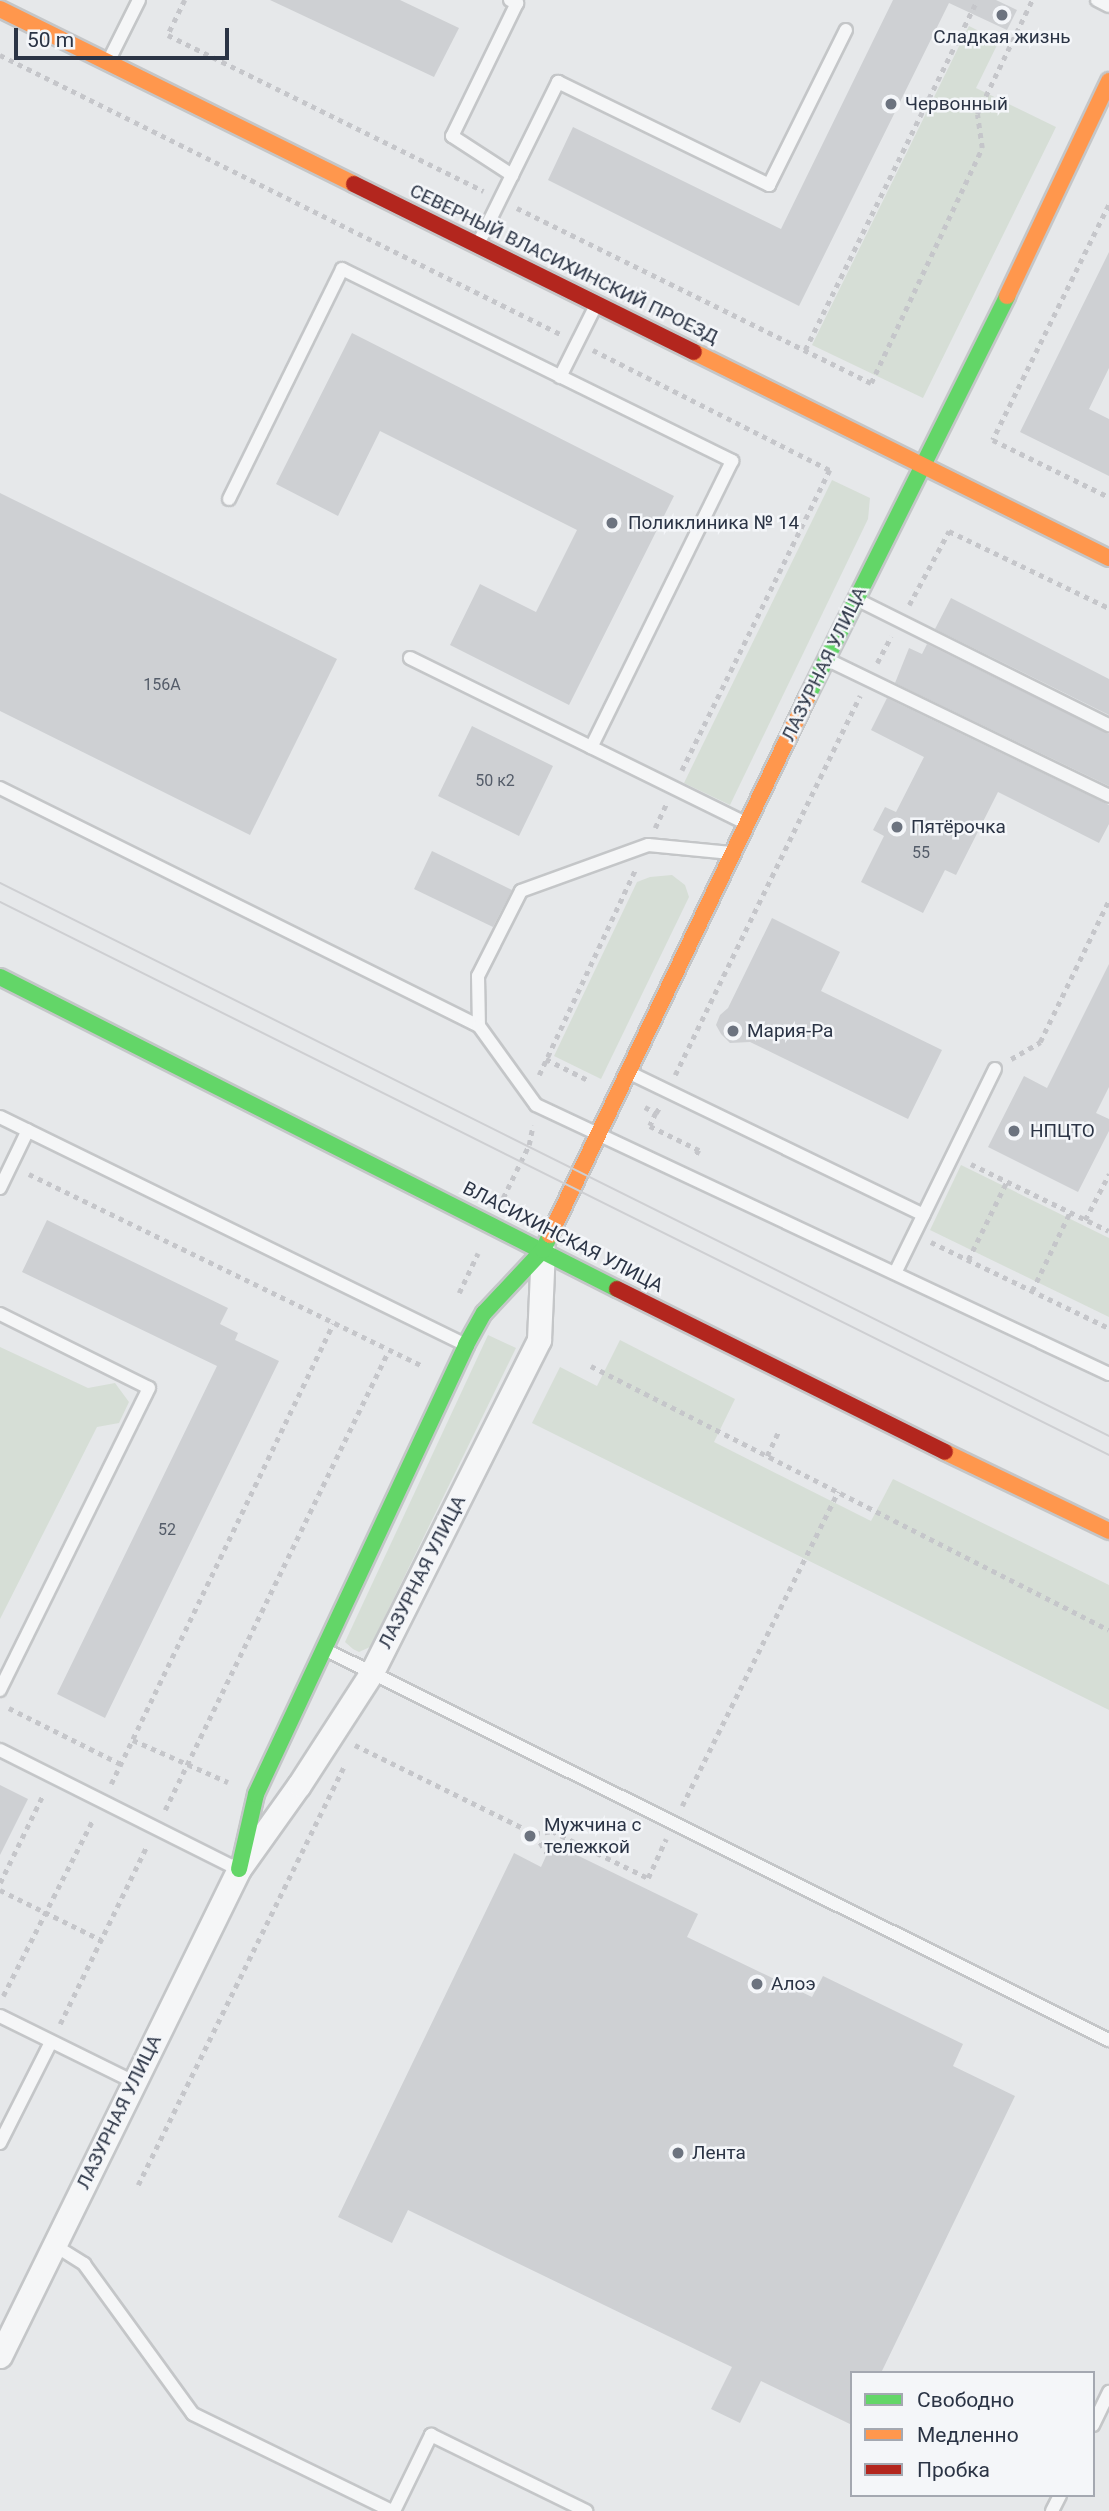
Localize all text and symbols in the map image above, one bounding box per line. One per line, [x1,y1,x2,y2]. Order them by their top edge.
marker: Сладкая жизнь [994,7,1010,23]
scale bar [18,14,233,58]
place label: Сладкая жизнь [933,26,1071,48]
text: 50 m [27,28,74,52]
place label: Червонный [905,93,1008,115]
marker: Червонный [883,96,899,112]
street label: СЕВЕРНЫЙ ВЛАСИХИНСКИЙ ПРОЕЗД [406,179,722,349]
place label: Поликлиника № 14 [628,512,799,534]
marker: Поликлиника № 14 [602,513,622,533]
street label: ЛАЗУРНАЯ УЛИЦА [777,583,871,745]
house number: 156А [143,675,181,695]
house number: 50 к2 [475,771,515,791]
place label: Пятёрочка [911,816,1006,838]
marker: Пятёрочка [889,819,905,835]
house number: 55 [912,843,930,863]
place label: Мария-Ра [747,1020,833,1042]
marker: Мария-Ра [725,1023,741,1039]
place label: НПЦТО [1030,1120,1095,1142]
marker: НПЦТО [1004,1121,1024,1141]
street label: ВЛАСИХИНСКАЯ УЛИЦА [459,1177,667,1297]
street label: ЛАЗУРНАЯ УЛИЦА [373,1492,471,1652]
house number: 52 [158,1520,176,1540]
place label: Мужчина с тележкой [544,1814,641,1858]
marker: Мужчина с тележкой [522,1828,538,1844]
place label: Алоэ [771,1973,816,1995]
marker: Алоэ [749,1976,765,1992]
street label: ЛАЗУРНАЯ УЛИЦА [72,2031,166,2193]
place label: Лента [692,2142,746,2164]
marker: Лента [670,2145,686,2161]
legend [850,2371,1095,2497]
text: Свободно [917,2388,1014,2412]
text: Медленно [917,2423,1019,2447]
text: Пробка [917,2458,990,2482]

